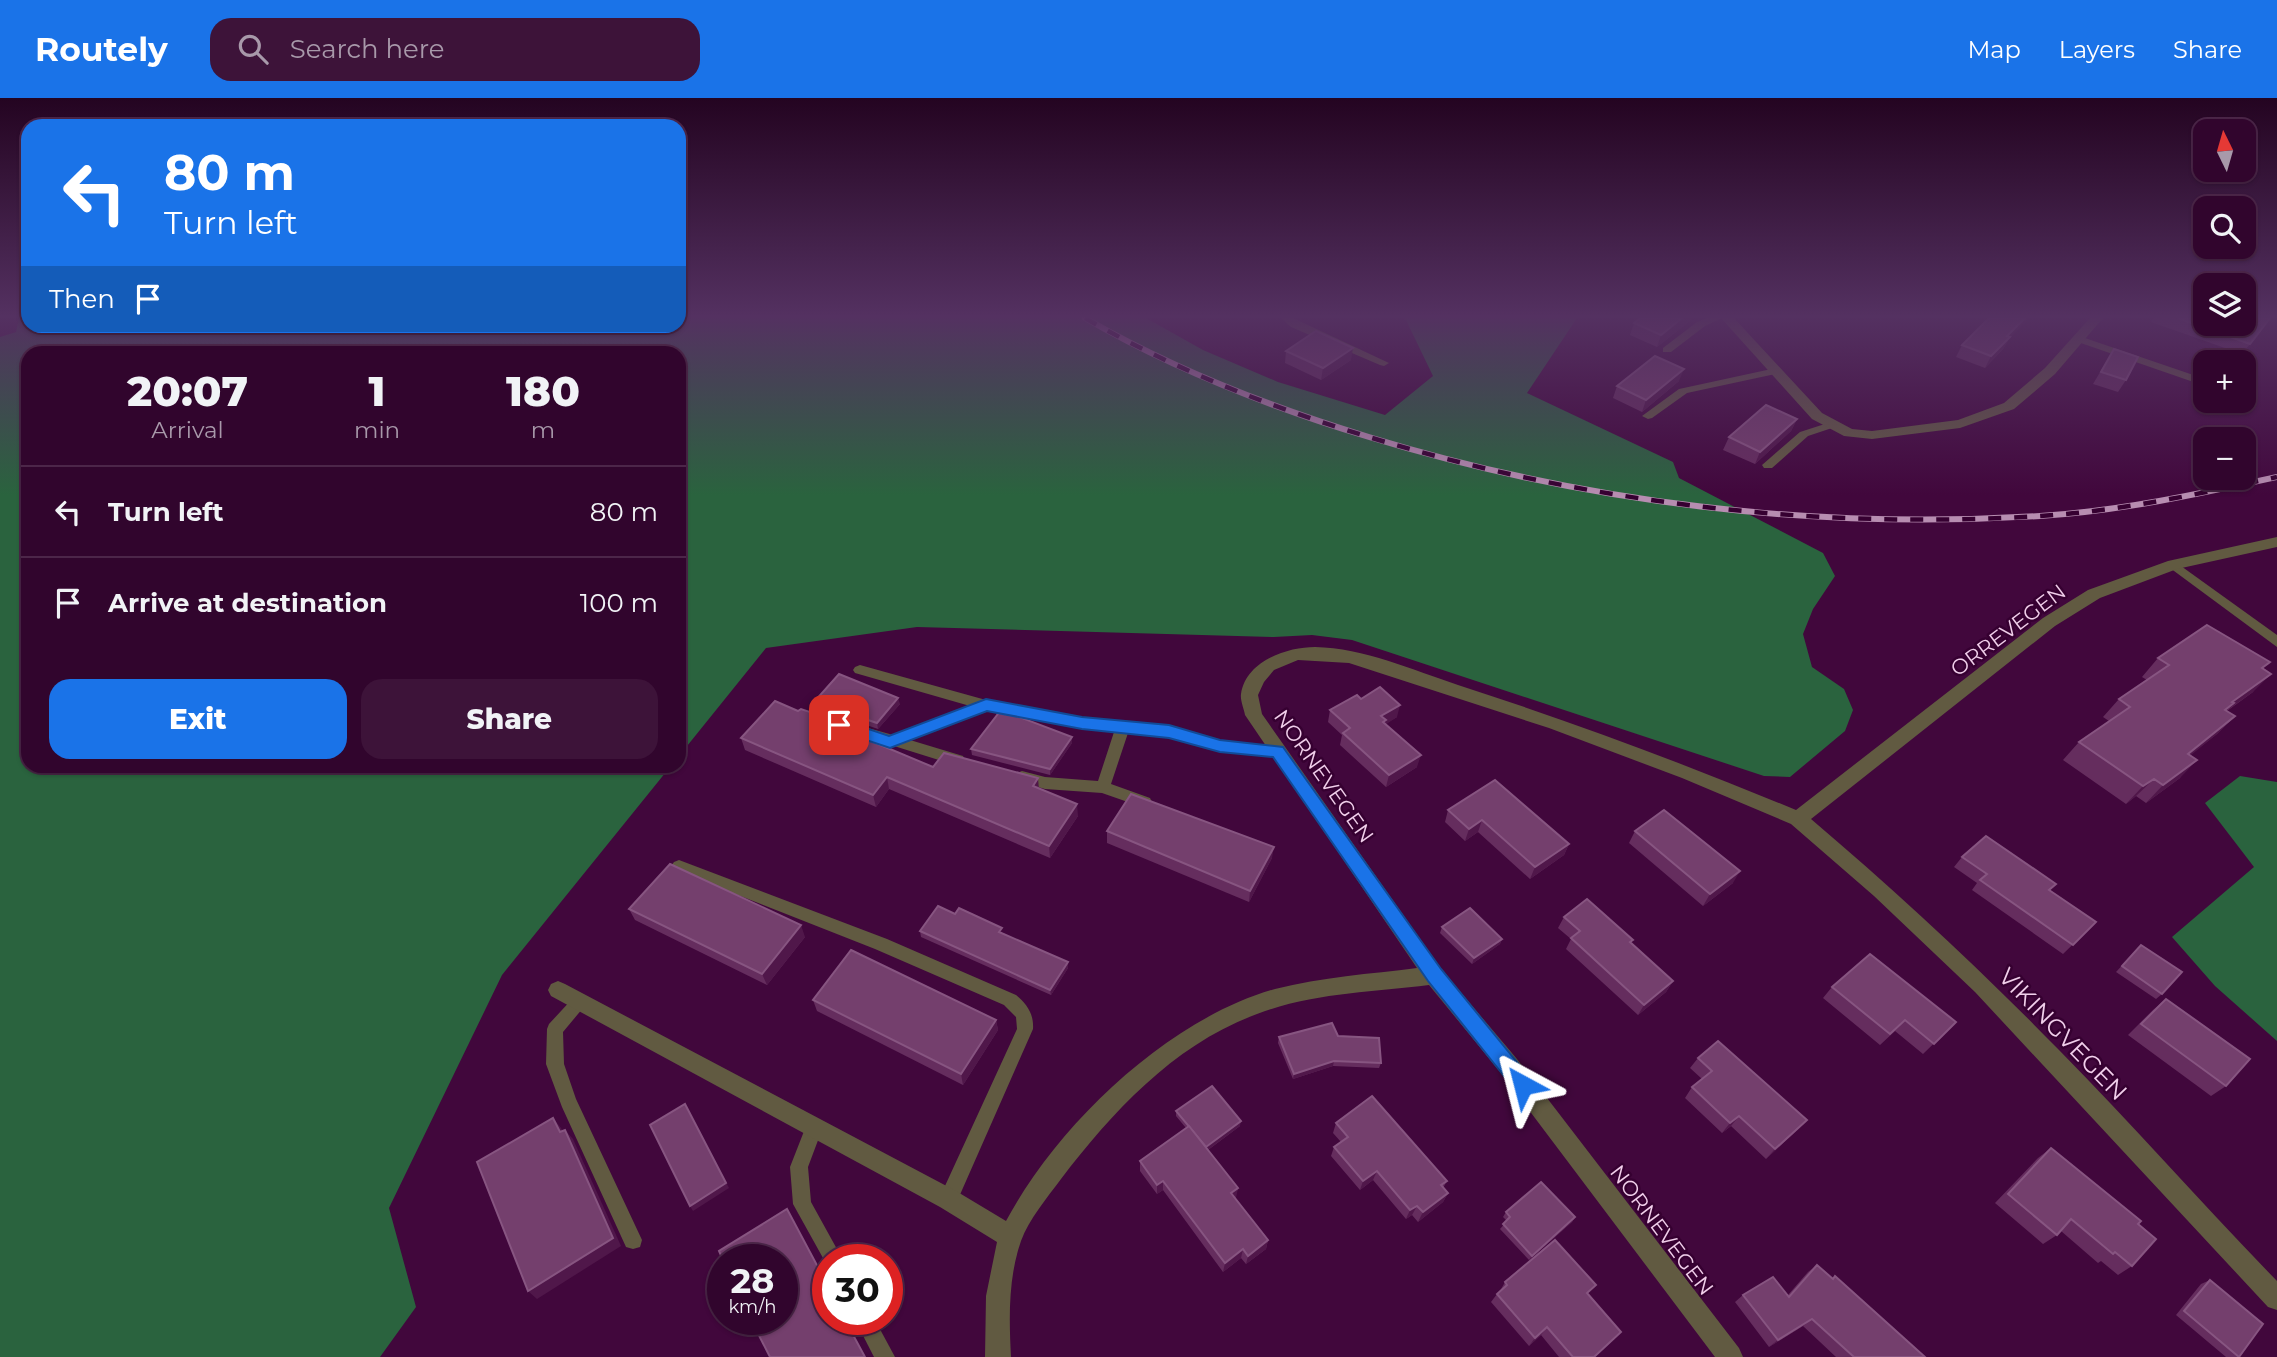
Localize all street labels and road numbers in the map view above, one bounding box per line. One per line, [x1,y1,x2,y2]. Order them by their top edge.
street label: ORREVEGEN [1946,579,2070,681]
street label: NORNEVEGEN [1269,705,1379,847]
street label: VIKINGVEGEN [1993,962,2133,1106]
street label: NORNEVEGEN [1605,1160,1719,1300]

